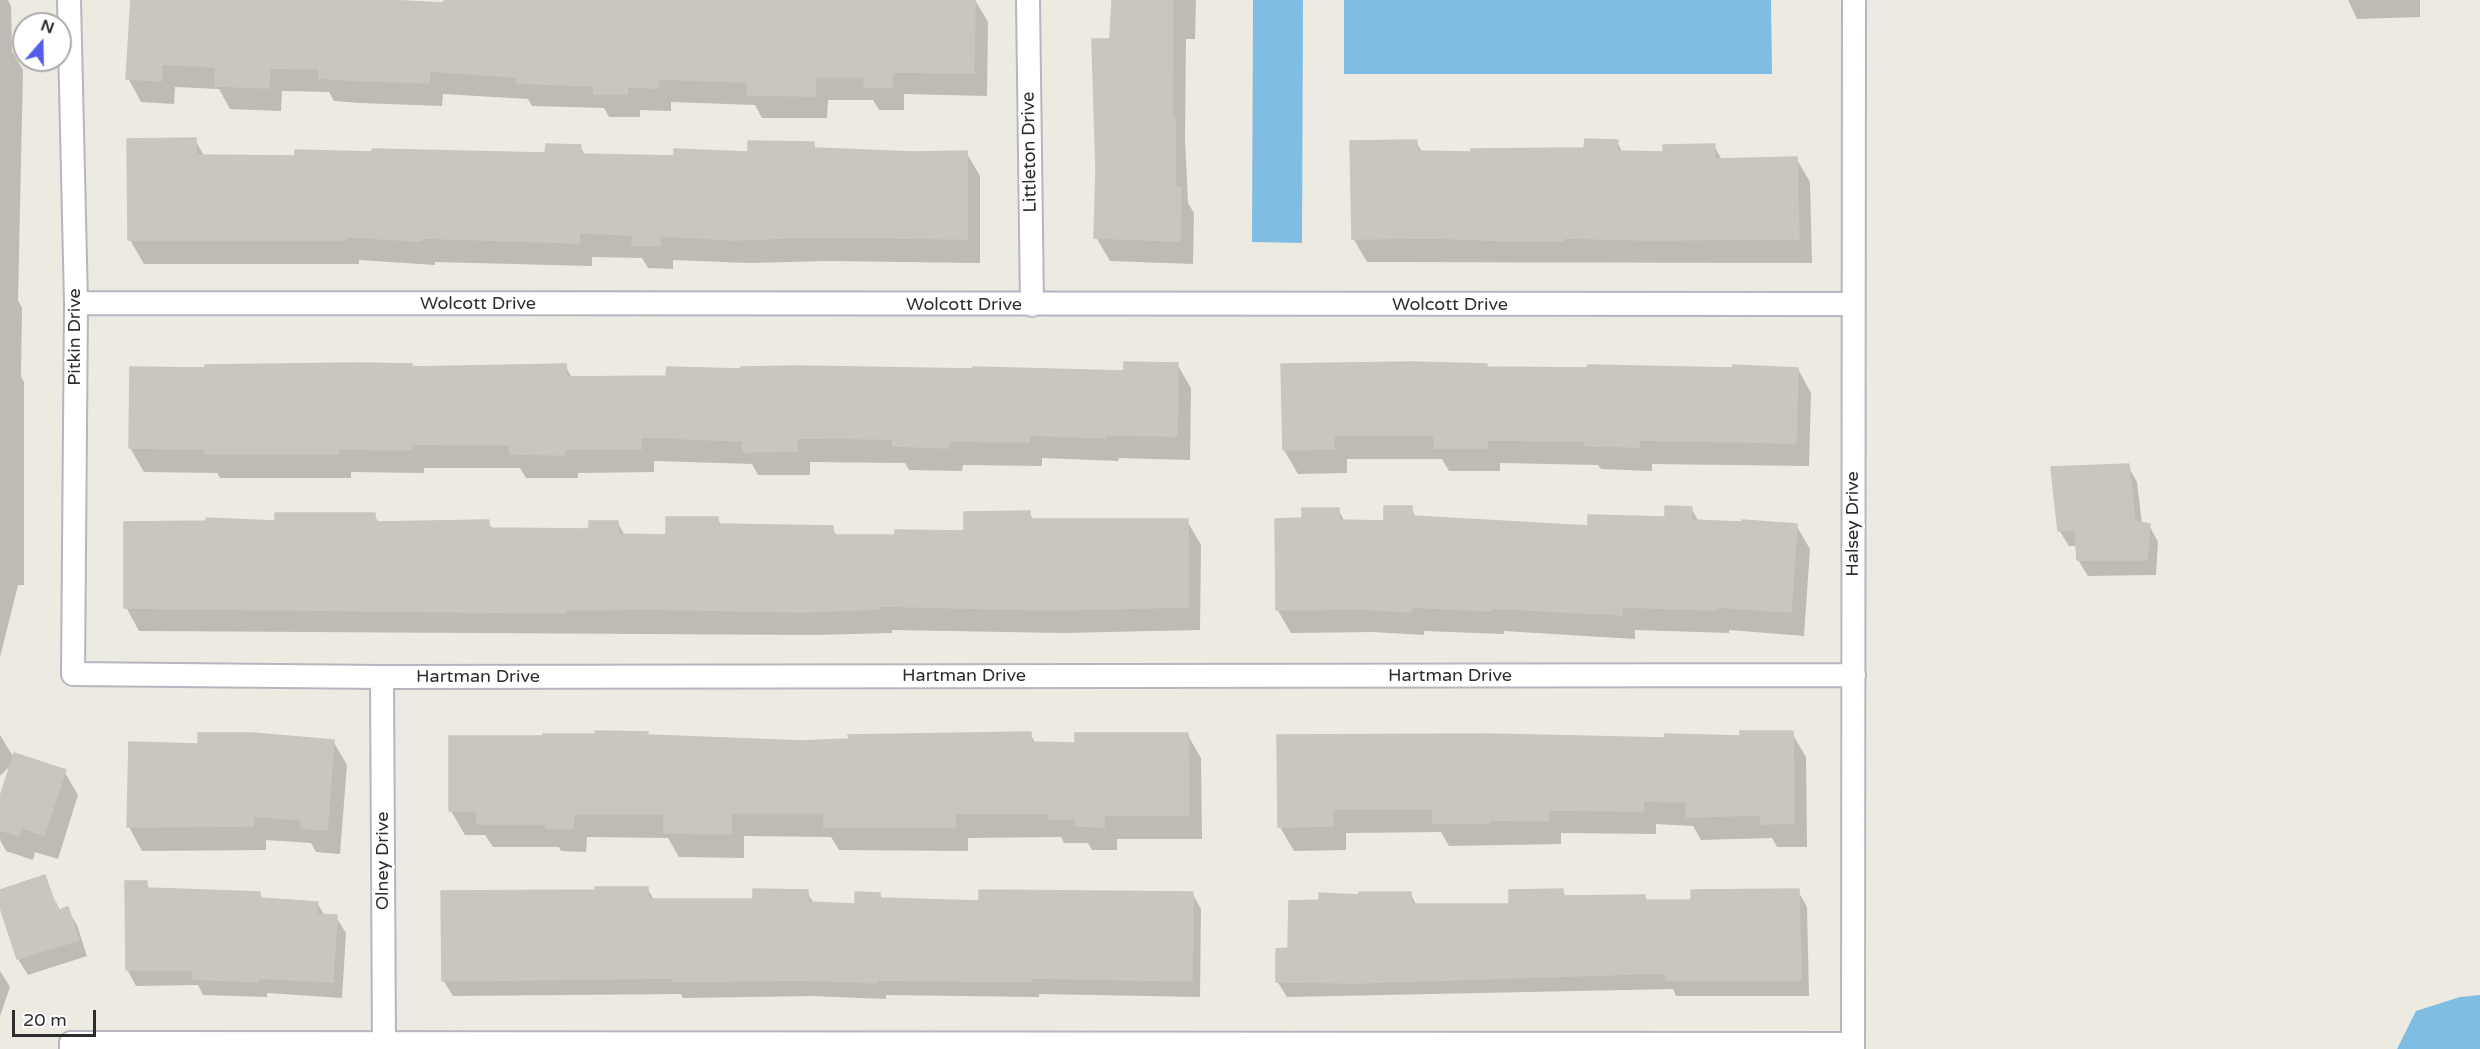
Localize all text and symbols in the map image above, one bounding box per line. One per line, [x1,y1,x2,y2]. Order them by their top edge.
north arrow [12,12,72,72]
text: N [38,15,57,39]
street label: Littleton Drive [1018,91,1042,213]
street label: Pitkin Drive [64,288,86,386]
street label: Wolcott Drive [420,293,536,315]
street label: Wolcott Drive [906,294,1022,316]
street label: Wolcott Drive [1392,294,1508,316]
street label: Halsey Drive [1842,471,1864,577]
street label: Hartman Drive [902,665,1026,687]
street label: Hartman Drive [1388,665,1512,687]
street label: Hartman Drive [416,666,540,688]
street label: Olney Drive [372,812,394,910]
scale bar [15,998,99,1036]
text: 20 m [23,1009,67,1031]

